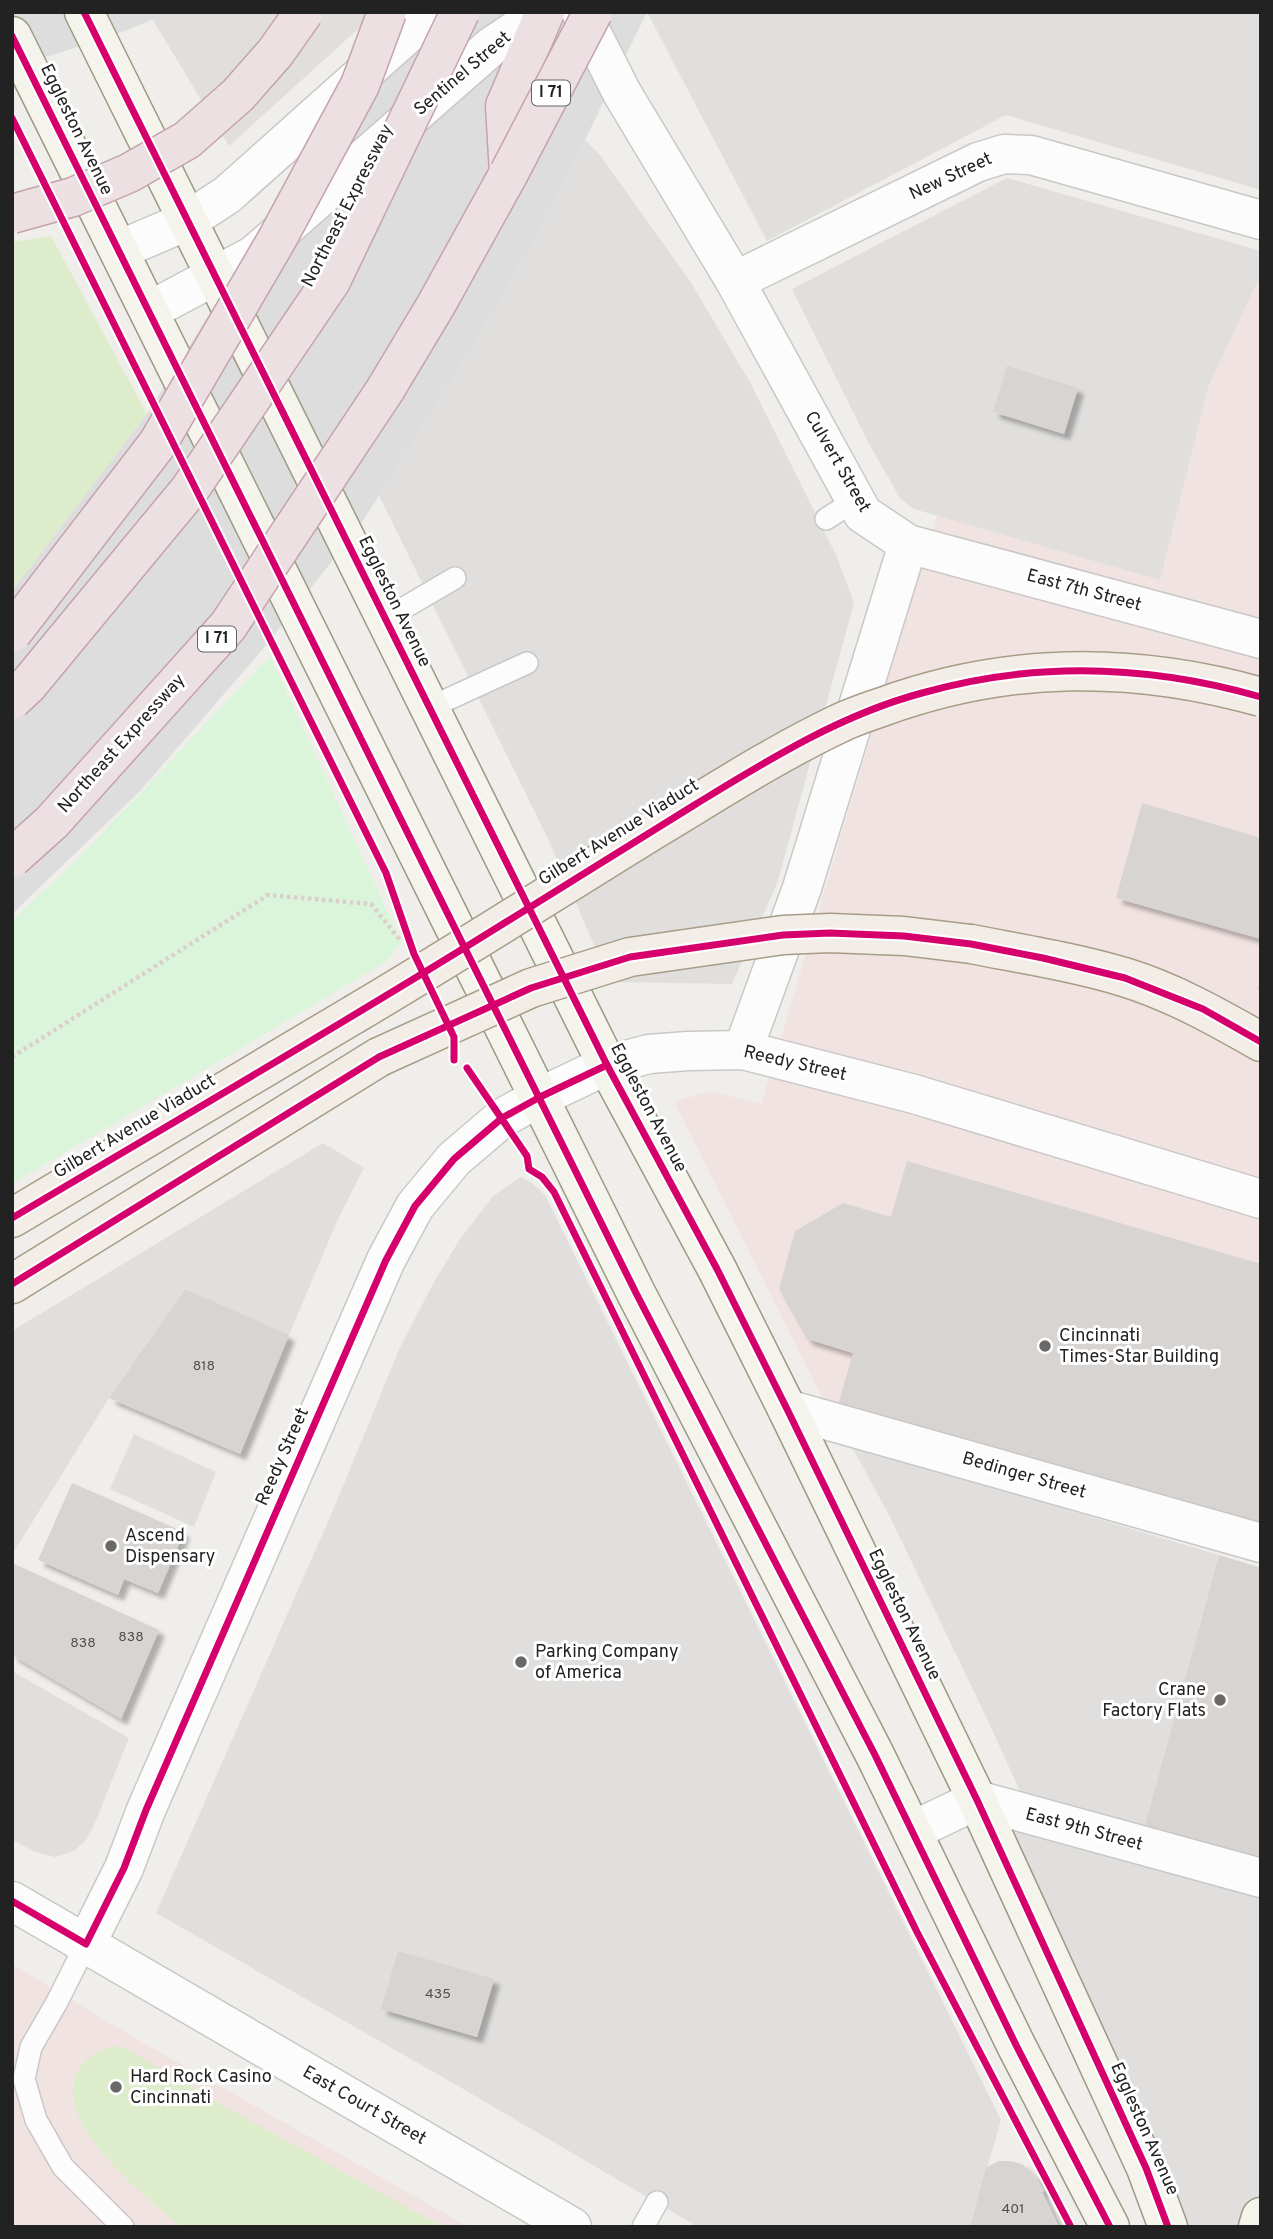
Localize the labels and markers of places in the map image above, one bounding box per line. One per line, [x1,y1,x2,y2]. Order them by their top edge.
place label: Cincinnati Times-Star Building [1059,1325,1219,1369]
marker: Cincinnati Times-Star Building [1037,1338,1053,1354]
place label: Ascend Dispensary [125,1525,215,1569]
marker: Ascend Dispensary [103,1538,119,1554]
place label: Parking Company of America [535,1641,678,1685]
marker: Parking Company of America [513,1654,529,1670]
place label: Crane Factory Flats [1102,1679,1206,1723]
marker: Crane Factory Flats [1212,1692,1228,1708]
place label: Hard Rock Casino Cincinnati [130,2066,272,2110]
marker: Hard Rock Casino Cincinnati [108,2079,124,2095]

